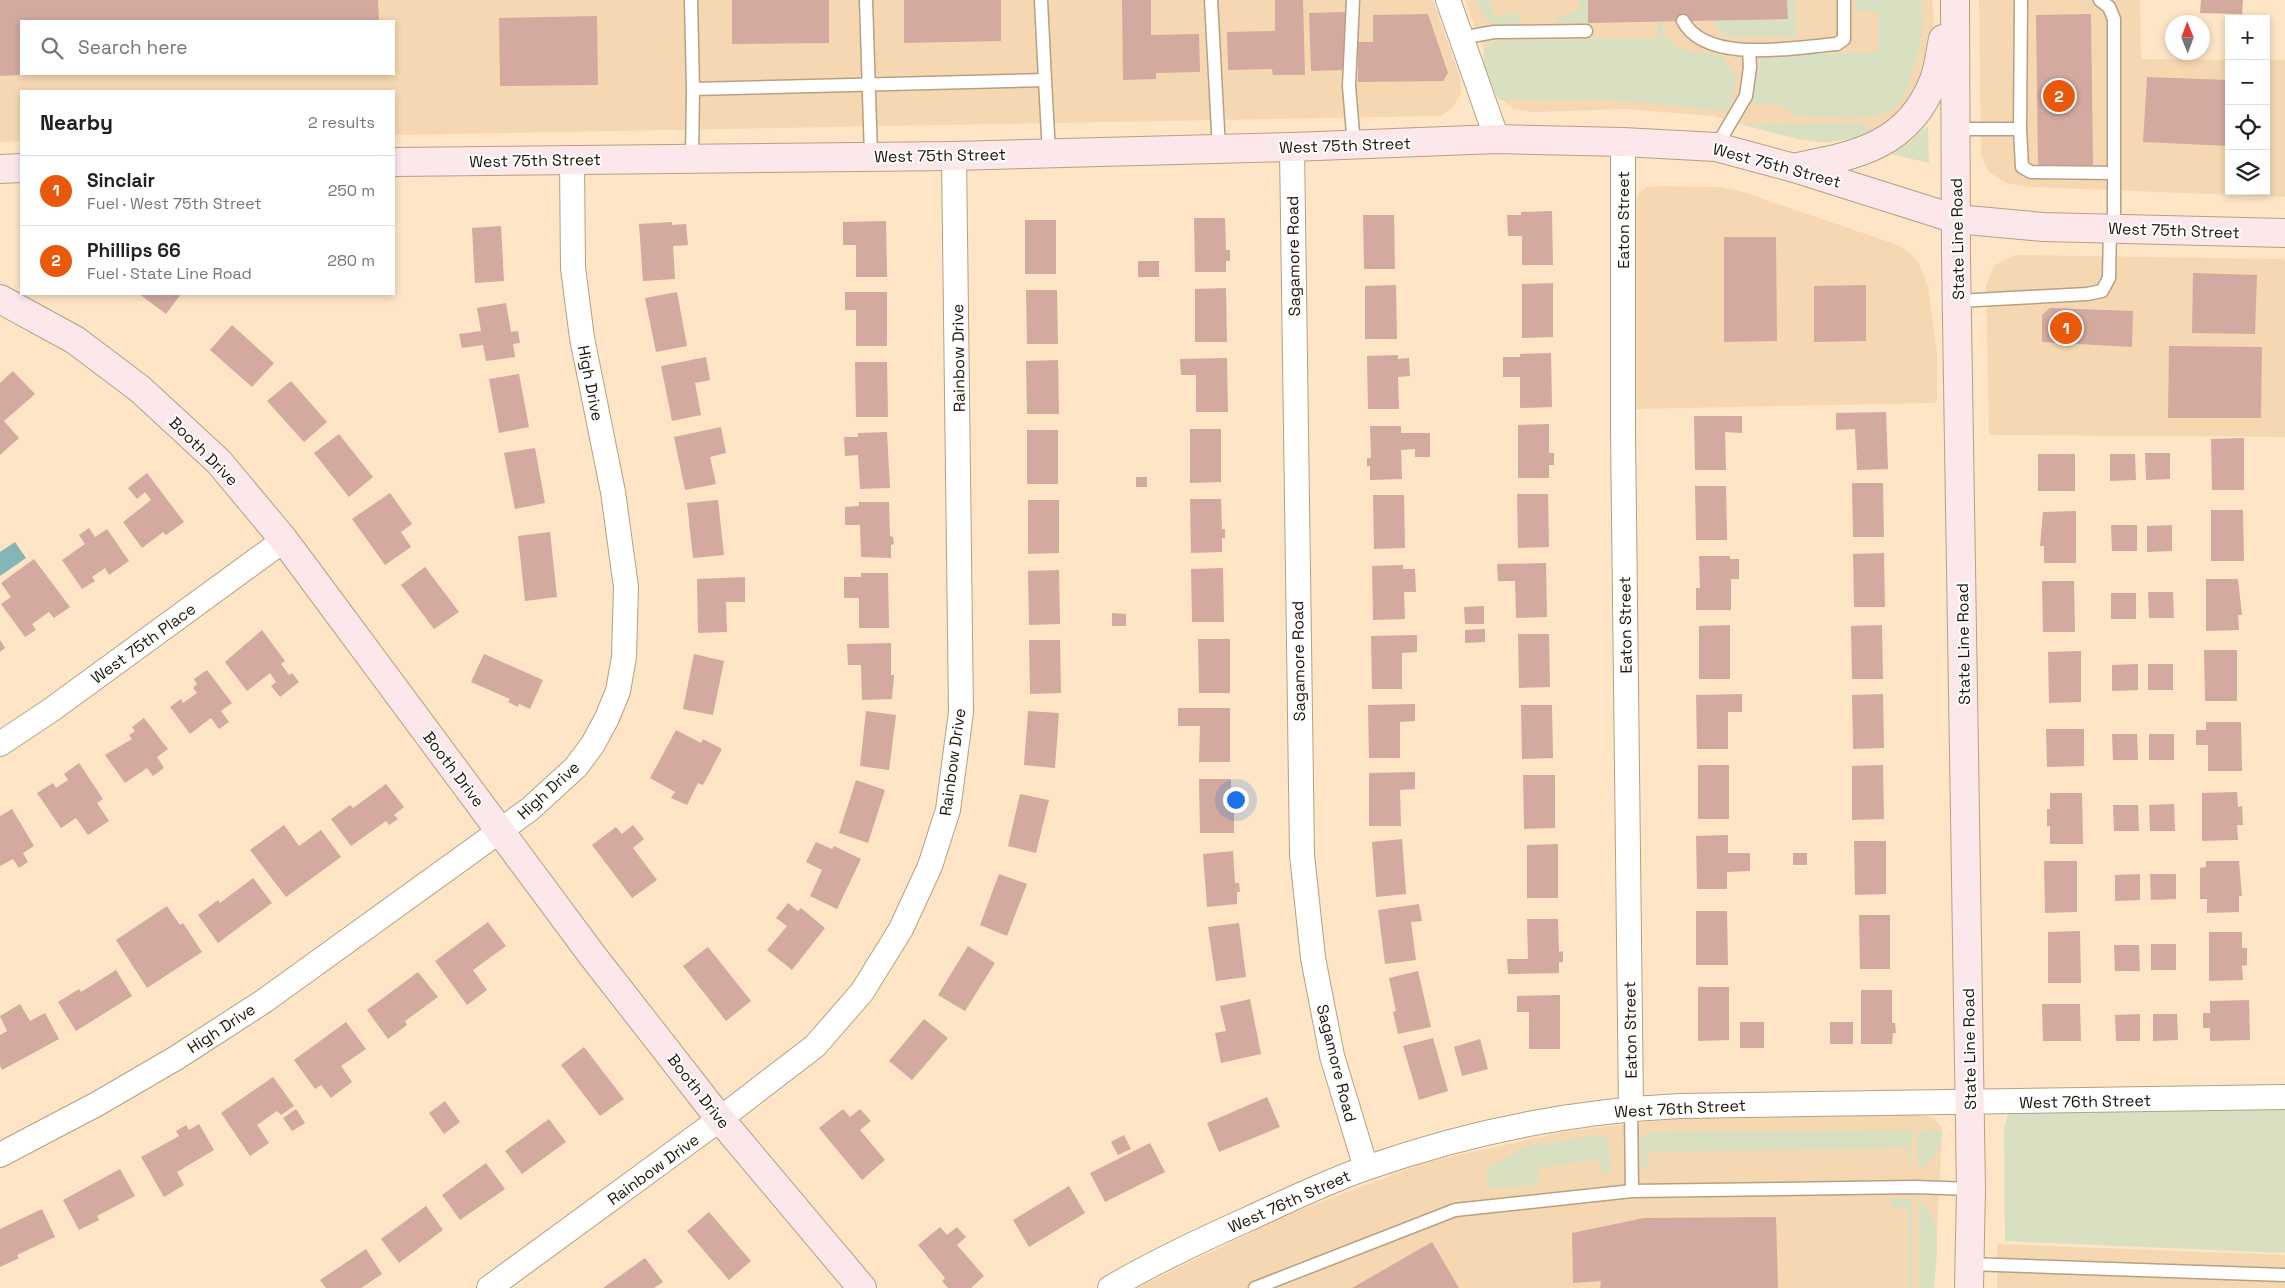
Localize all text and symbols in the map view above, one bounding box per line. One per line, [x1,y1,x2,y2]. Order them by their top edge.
north arrow [2165,15,2210,60]
map controls [2225,15,2270,195]
button: + [2225,15,2270,60]
search box [20,20,395,75]
icon: search [38,34,66,62]
text: Search here [78,35,188,60]
button: − [2225,60,2270,105]
pin: 2 [2043,77,2075,115]
button: locate [2225,105,2270,150]
text: Nearby [40,109,113,136]
text: 2 results [308,112,375,133]
street label: West 75th Street [1279,133,1411,158]
street label: West 75th Street [1711,138,1843,193]
street label: West 75th Street [874,144,1006,167]
street label: West 75th Street [469,149,601,172]
button: layers [2225,150,2270,195]
text: Sinclair [87,168,155,193]
street label: Eaton Street [1613,171,1634,269]
street label: State Line Road [1946,178,1969,300]
text: 1 [52,180,60,201]
text: 250 m [328,180,375,201]
text: Fuel · West 75th Street [87,193,262,214]
street label: Sagamore Road [1282,196,1305,316]
street label: West 75th Street [2108,218,2240,243]
text: Phillips 66 [87,238,181,263]
text: 2 [51,250,61,271]
text: 280 m [327,250,375,271]
text: Fuel · State Line Road [87,263,252,284]
street label: Rainbow Drive [947,304,970,412]
pin: 1 [2050,309,2082,347]
street label: High Drive [573,343,608,423]
street label: Booth Drive [165,412,243,490]
street label: Eaton Street [1614,576,1637,674]
street label: State Line Road [1952,583,1975,705]
street label: West 75th Place [87,598,200,688]
street label: Sagamore Road [1287,601,1310,721]
street label: Rainbow Drive [935,707,970,817]
street label: Booth Drive [418,727,489,811]
street label: High Drive [513,757,584,824]
your location [1223,787,1249,813]
street label: Eaton Street [1619,981,1642,1079]
street label: State Line Road [1958,988,1981,1110]
street label: High Drive [183,999,259,1058]
street label: Sagamore Road [1312,1002,1361,1124]
street label: Booth Drive [663,1050,734,1133]
street label: West 76th Street [2019,1090,2151,1113]
street label: West 76th Street [1614,1095,1746,1122]
street label: Rainbow Drive [603,1129,703,1210]
street label: West 76th Street [1225,1165,1354,1238]

